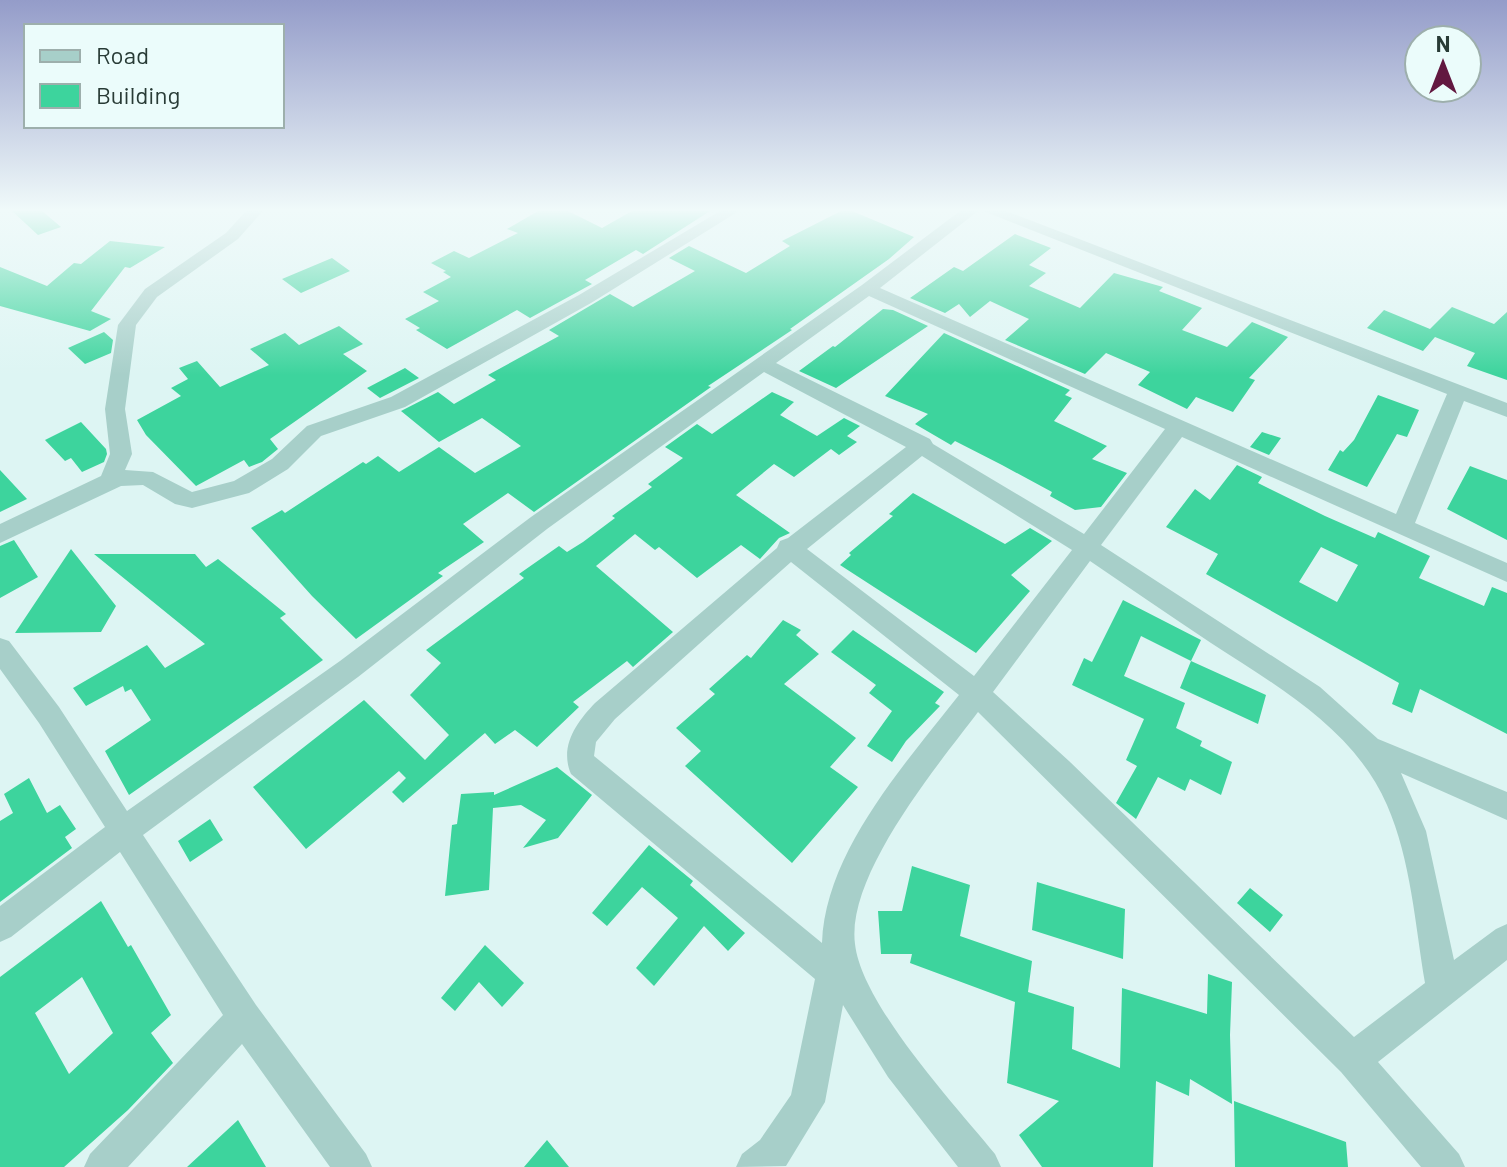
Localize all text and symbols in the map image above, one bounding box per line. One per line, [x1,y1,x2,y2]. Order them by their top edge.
legend [24,24,284,128]
north arrow [1403,24,1483,104]
text: N [1436,30,1450,56]
text: Road [96,40,149,69]
text: Building [96,80,180,109]

